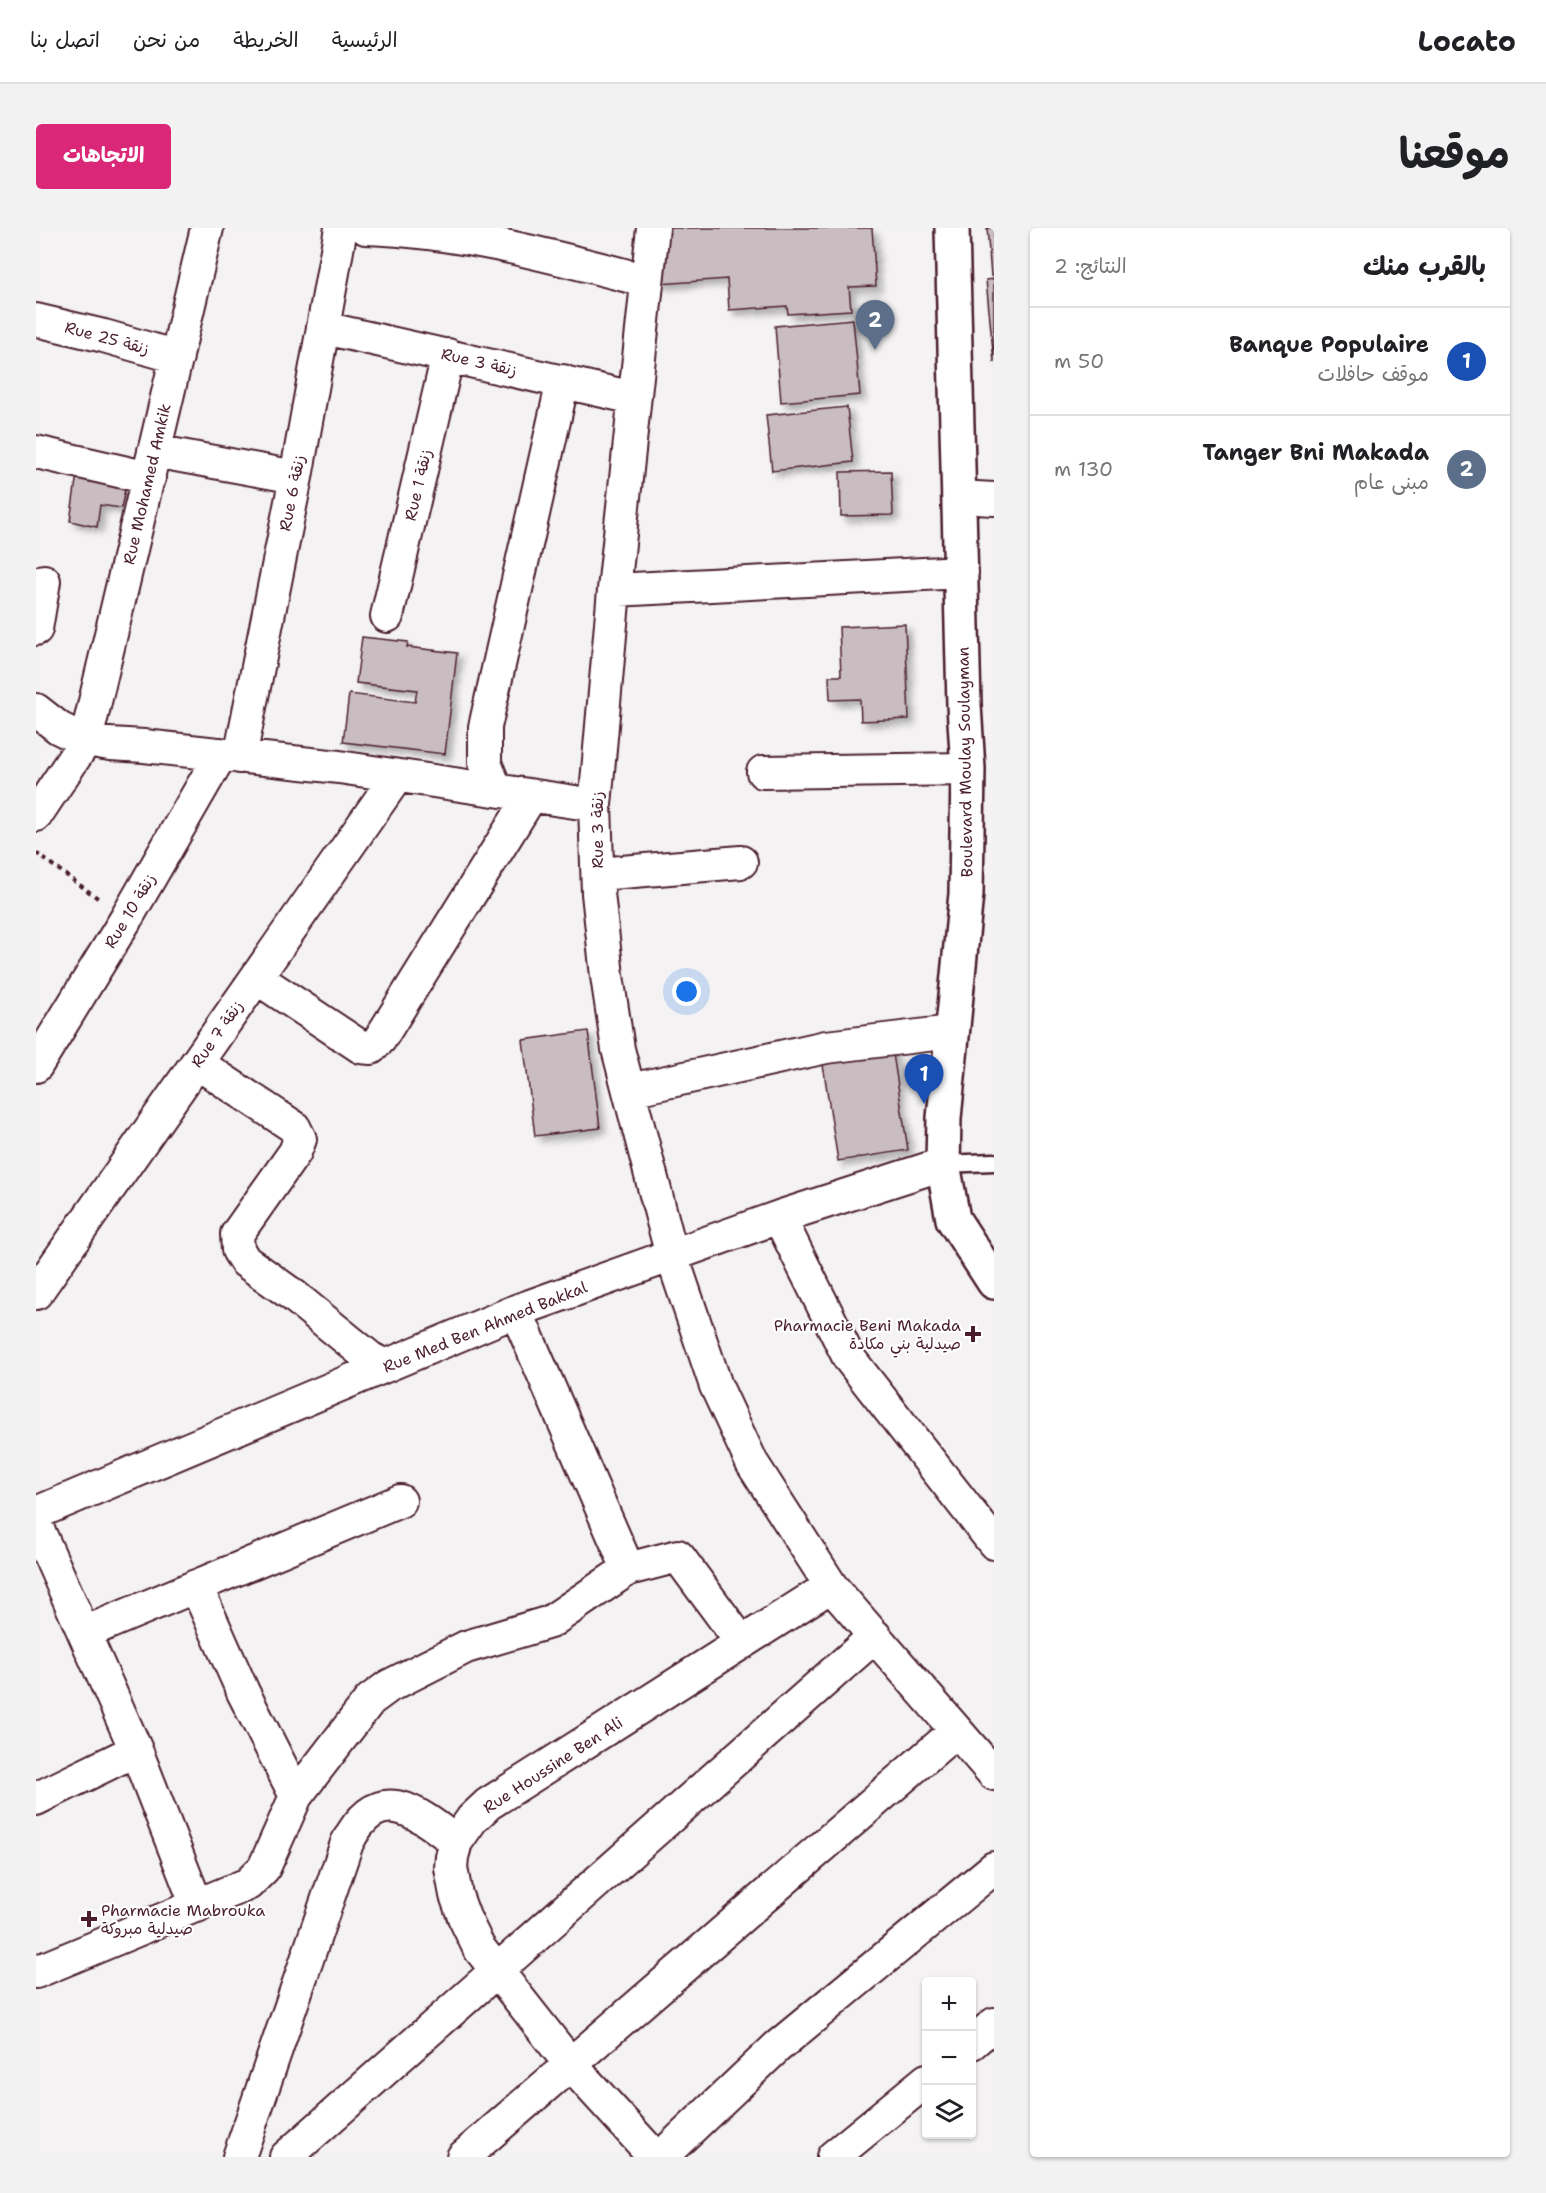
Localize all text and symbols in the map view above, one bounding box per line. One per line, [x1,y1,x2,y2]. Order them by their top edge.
text: Locato [1418,22,1516,60]
text: اتصل بنا [30,26,100,54]
text: من نحن [133,26,200,54]
text: الخريطة [233,26,299,54]
text: الرئيسية [332,26,398,54]
button: الاتجاهات [36,124,171,189]
text: موقعنا [1399,125,1510,181]
text: بالقرب منك [1363,248,1486,283]
text: النتائج: 2 [1054,253,1127,279]
pin: 2 [856,300,894,350]
street label: Rue 25 زنقة [62,317,152,359]
text: Banque Populaire [1229,330,1429,359]
street label: Rue 3 زنقة [439,343,519,381]
text: 50 m [1054,348,1104,374]
text: 1 [1462,348,1471,374]
text: موقف حافلات [1317,361,1429,387]
street label: Rue Mohamed Amkik [118,401,176,567]
text: Tanger Bni Makada [1202,438,1429,467]
street label: Rue 1 زنقة [400,447,436,523]
street label: Rue 6 زنقة [274,453,310,533]
text: 130 m [1054,456,1113,482]
text: 2 [1460,456,1474,482]
text: مبنى عام [1354,469,1429,495]
street label: Boulevard Moulay Soulayman [952,646,978,877]
street label: Rue 3 زنقة [587,791,608,869]
street label: Rue 10 زنقة [100,870,160,952]
your location [672,977,701,1006]
street label: Rue 7 زنقة [186,996,248,1072]
pin: 1 [904,1054,944,1104]
street label: Rue Med Ben Ahmed Bakkal [380,1276,590,1378]
place label: Pharmacie Beni Makada صيدلية بني مكادة [774,1315,961,1358]
marker: Pharmacie Beni Makada صيدلية بني مكادة [966,1327,980,1341]
street label: Rue Houssine Ben Ali [479,1712,627,1818]
place label: Pharmacie Mabrouka صيدلية مبروكة [101,1900,265,1939]
marker: Pharmacie Mabrouka صيدلية مبروكة [82,1912,96,1926]
map controls [922,1977,976,2139]
button: + [922,1977,976,2031]
button: − [922,2031,976,2085]
button: layers [922,2085,976,2139]

